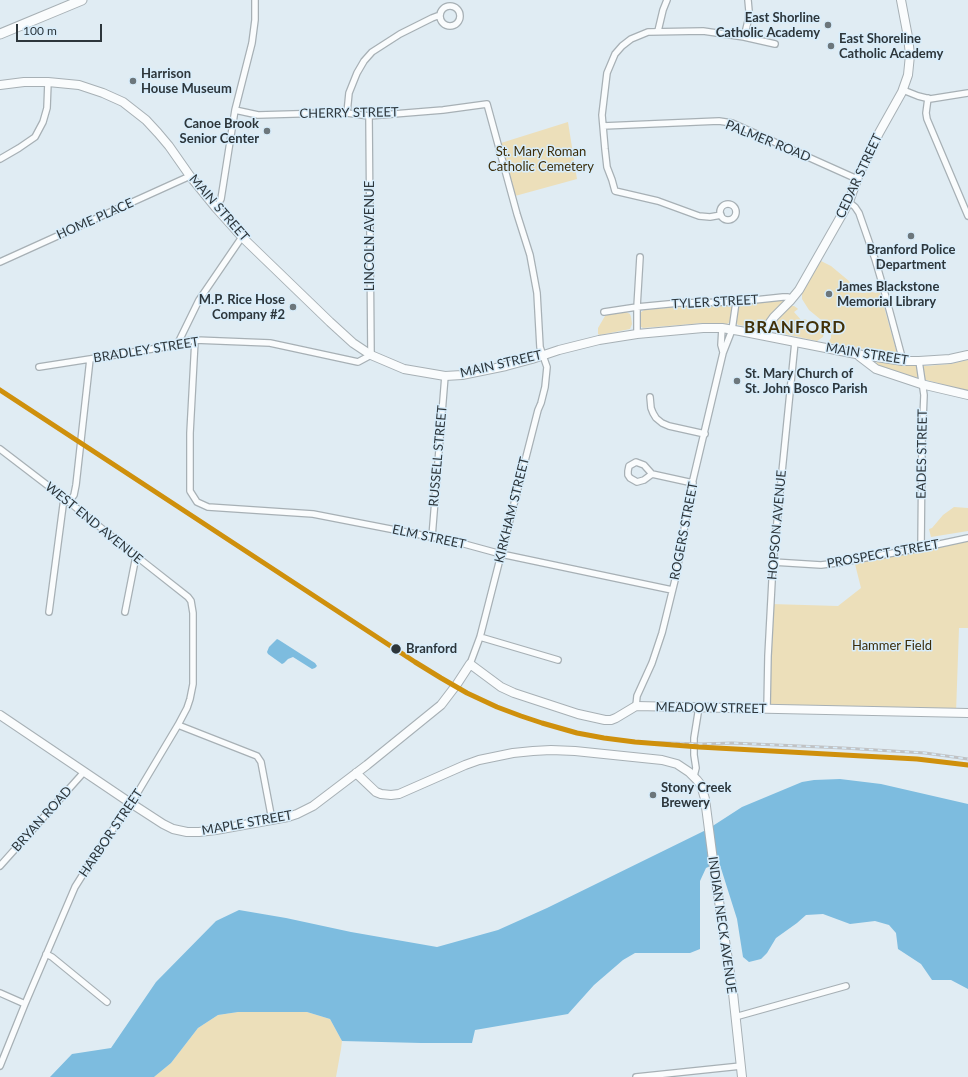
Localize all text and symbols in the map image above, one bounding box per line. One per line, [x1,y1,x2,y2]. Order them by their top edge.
place label: East Shorline Catholic Academy [716,10,820,41]
scale bar [18,16,104,42]
marker: East Shorline Catholic Academy [823,20,833,30]
text: 100 m [23,23,57,38]
place label: East Shoreline Catholic Academy [839,31,943,62]
marker: East Shoreline Catholic Academy [826,41,836,51]
place label: Harrison House Museum [141,66,232,97]
marker: Harrison House Museum [128,76,138,86]
street label: CHERRY STREET [299,104,399,122]
place label: Canoe Brook Senior Center [180,116,259,147]
street label: PALMER ROAD [723,117,813,165]
marker: Canoe Brook Senior Center [262,126,272,136]
street label: CEDAR STREET [833,131,885,221]
park label: St. Mary Roman Catholic Cemetery [488,144,594,175]
street label: MAIN STREET [186,171,252,245]
street label: LINCOLN AVENUE [362,181,378,291]
street label: HOME PLACE [54,195,136,243]
marker: Branford Police Department [906,231,916,241]
place label: Branford Police Department [866,242,956,273]
place label: James Blackstone Memorial Library [837,279,939,310]
marker: James Blackstone Memorial Library [824,289,834,299]
place label: M.P. Rice Hose Company #2 [199,292,285,323]
street label: TYLER STREET [671,292,759,312]
marker: M.P. Rice Hose Company #2 [288,302,298,312]
district label: BRANFORD [744,318,846,338]
street label: BRADLEY STREET [92,334,200,366]
street label: MAIN STREET [825,340,909,368]
street label: MAIN STREET [459,347,543,381]
place label: St. Mary Church of St. John Bosco Parish [745,366,868,397]
marker: St. Mary Church of St. John Bosco Parish [732,376,742,386]
street label: RUSSELL STREET [426,405,450,507]
street label: EADES STREET [913,409,931,499]
street label: KIRKHAM STREET [491,455,533,565]
street label: HOPSON AVENUE [764,469,790,581]
street label: WEST END AVENUE [42,479,146,567]
street label: ROGERS STREET [667,481,701,581]
street label: ELM STREET [391,522,467,552]
street label: PROSPECT STREET [826,536,940,572]
park label: Hammer Field [852,638,932,654]
place label: Branford [406,641,457,657]
marker: Branford [389,642,403,656]
street label: MEADOW STREET [655,699,767,717]
place label: Stony Creek Brewery [661,780,731,811]
street label: BRYAN ROAD [9,783,75,855]
street label: HARBOR STREET [76,786,146,880]
marker: Stony Creek Brewery [648,790,658,800]
street label: MAPLE STREET [200,807,294,839]
street label: INDIAN NECK AVENUE [705,855,739,995]

